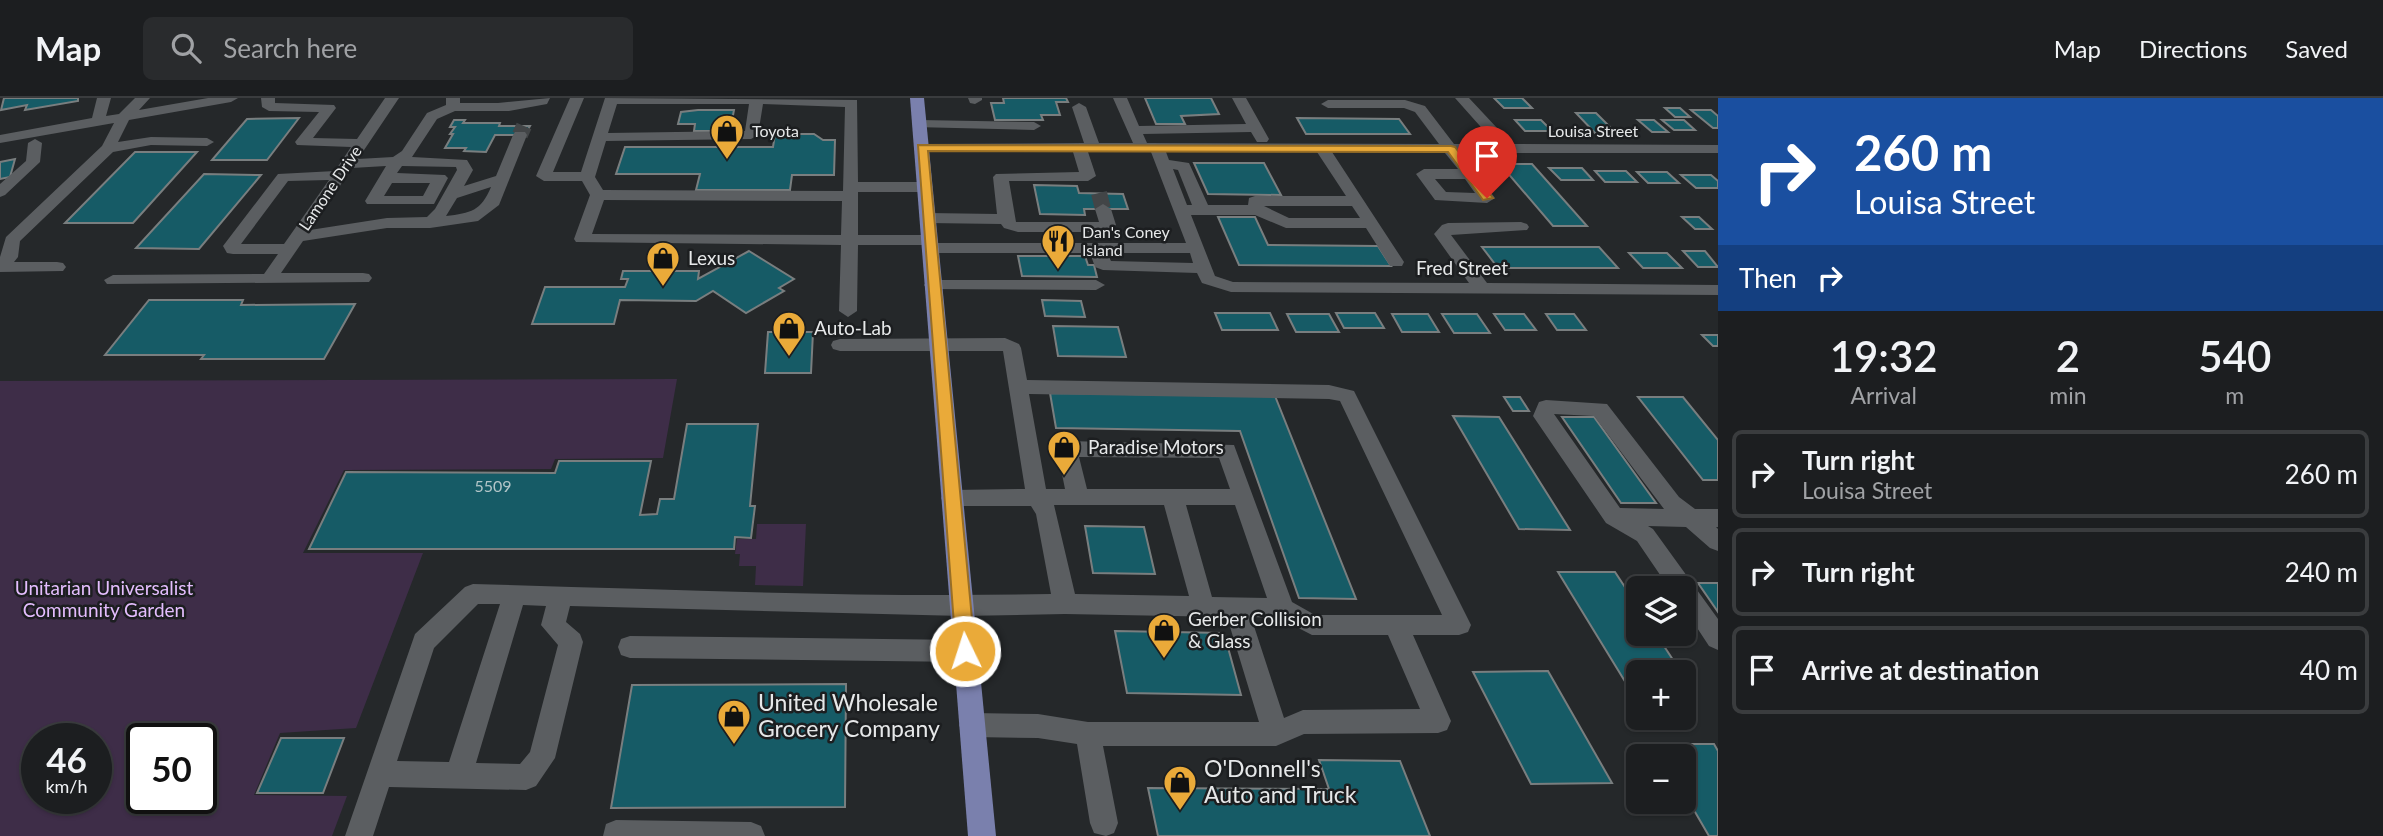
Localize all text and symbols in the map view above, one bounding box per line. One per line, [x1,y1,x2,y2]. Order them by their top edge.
search box [143,17,633,80]
text: Map [35,28,101,68]
icon: search [167,29,205,67]
text: Search here [223,32,357,64]
text: Map [2054,34,2101,63]
text: Directions [2139,34,2247,63]
text: Saved [2285,34,2348,63]
shop icon: Toyota [708,112,746,161]
place label: Toyota [752,121,799,140]
street label: Louisa Street [1548,121,1639,140]
text: 260 m [1854,123,1992,181]
pin [1457,126,1517,198]
icon: right [1739,126,1830,217]
icon: arrive [1468,137,1506,175]
street label: Lamone Drive [294,142,365,234]
text: Louisa Street [1854,182,2035,221]
restaurant icon: Dan's Coney Island [1039,222,1077,271]
place label: Dan's Coney Island [1082,222,1171,259]
shop icon: Lexus [644,239,682,288]
place label: Lexus [688,246,735,269]
street label: Fred Street [1416,256,1508,279]
icon: right [1811,259,1849,297]
text: Then [1739,262,1797,294]
shop icon: Auto-Lab [770,309,808,358]
place label: Auto-Lab [814,316,892,339]
text: 19:32 [1830,331,1938,381]
text: 2 [2056,331,2080,381]
text: 540 [2198,331,2271,381]
text: Arrival [1851,381,1917,409]
text: min [2049,381,2087,409]
text: m [2225,381,2244,409]
shop icon: Paradise Motors [1045,428,1083,477]
place label: Paradise Motors [1088,435,1224,458]
text: Turn right [1802,444,1915,476]
icon: right [1743,455,1781,493]
text: 260 m [2285,458,2358,490]
house number: 5509 [474,476,512,495]
text: Louisa Street [1802,476,1932,504]
icon: right [1743,553,1781,591]
text: Turn right [1802,556,1915,588]
text: 240 m [2285,556,2358,588]
park label: Unitarian Universalist Community Garden [15,576,193,621]
map controls [1626,576,1696,814]
button: layers [1626,576,1696,646]
place label: Gerber Collision & Glass [1188,607,1322,652]
shop icon: Gerber Collision & Glass [1145,611,1183,660]
position arrow [928,614,1002,688]
icon: arrive [1743,651,1781,689]
text: Arrive at destination [1802,654,2039,686]
text: 40 m [2300,654,2358,686]
button: + [1626,660,1696,730]
place label: United Wholesale Grocery Company [758,688,940,742]
shop icon: United Wholesale Grocery Company [715,697,753,746]
speed limit sign: 50 [126,723,217,814]
text: 46 [46,738,87,780]
button: − [1626,744,1696,814]
place label: O'Donnell's Auto and Truck [1204,754,1357,808]
shop icon: O'Donnell's Auto and Truck [1161,763,1199,812]
text: km/h [45,775,88,797]

